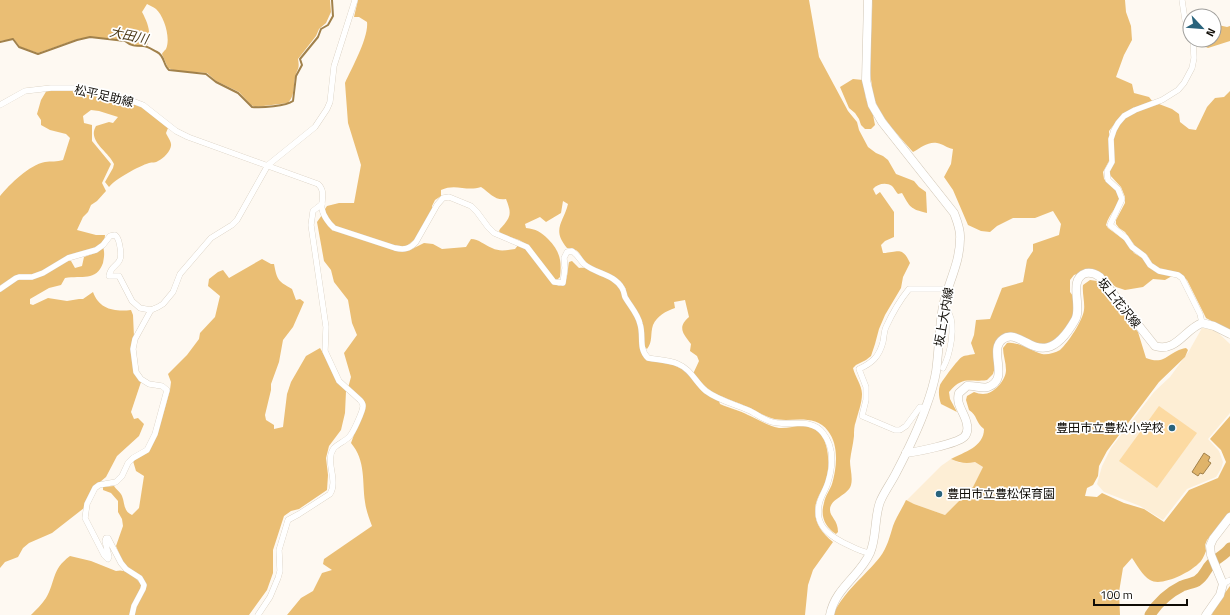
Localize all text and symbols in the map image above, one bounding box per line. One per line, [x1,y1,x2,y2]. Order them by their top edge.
north arrow [1182,8,1222,48]
water label: 大田川 [108,21,152,49]
text: N [1202,25,1220,39]
street label: 松平足助線 [73,80,135,112]
street label: 坂上花沢線 [1093,273,1146,332]
street label: 坂上大内線 [929,286,958,348]
place label: 豊田市立豊松小学校 [1056,418,1164,437]
marker: 豊田市立豊松小学校 [1167,423,1177,433]
place label: 豊田市立豊松保育園 [947,484,1055,503]
marker: 豊田市立豊松保育園 [934,489,944,499]
scale bar [1094,581,1187,607]
text: 100 m [1100,585,1133,604]

